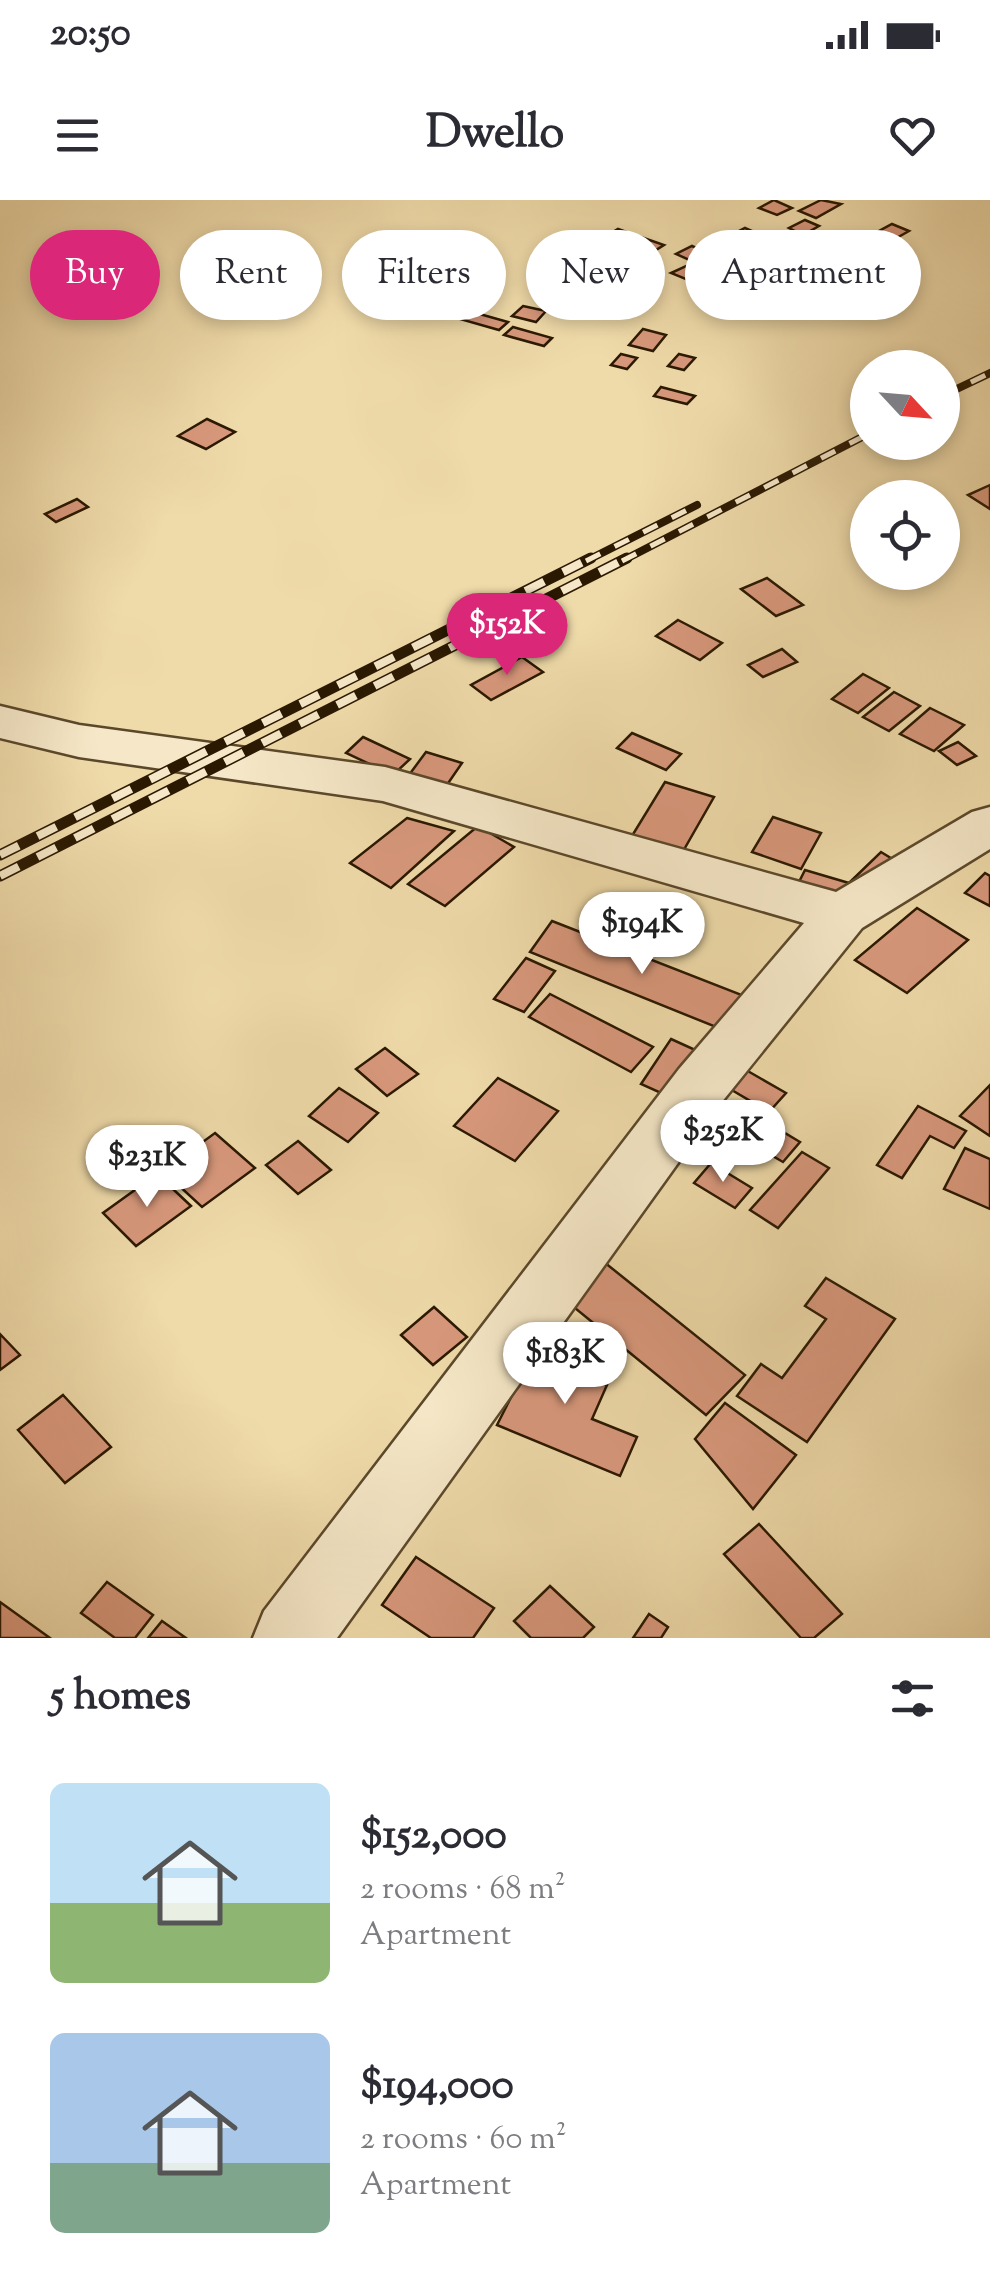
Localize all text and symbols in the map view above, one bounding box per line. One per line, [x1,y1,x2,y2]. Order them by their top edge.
text: 20:50 [50,8,130,62]
text: Dwello [426,103,564,168]
icon: menu [50,108,105,163]
icon: heart [885,108,940,163]
chip: Buy [30,230,160,320]
chip: Rent [180,230,322,320]
chip: Filters [342,230,506,320]
chip: New [526,230,665,320]
chip: Apartment [685,230,921,320]
north arrow [850,350,960,460]
map controls [850,350,960,590]
button: locate [850,480,960,590]
pin: $152K [437,593,577,678]
text: $152K [468,602,546,648]
pin: $194K [572,892,712,977]
text: $194K [601,901,683,947]
pin: $252K [653,1100,793,1185]
text: $252K [682,1109,764,1155]
pin: $231K [77,1125,217,1210]
text: $231K [107,1134,187,1180]
pin: $183K [495,1322,635,1407]
text: $183K [525,1331,605,1377]
text: 5 homes [50,1668,191,1728]
icon: filters [885,1671,940,1726]
text: $152,000 [360,1807,507,1867]
icon: home [130,1823,250,1943]
text: 2 rooms · 68 m² [360,1867,566,1913]
text: Apartment [360,1913,511,1959]
text: $194,000 [360,2057,514,2117]
icon: home [130,2073,250,2193]
text: 2 rooms · 60 m² [360,2117,566,2163]
text: Apartment [360,2163,511,2209]

